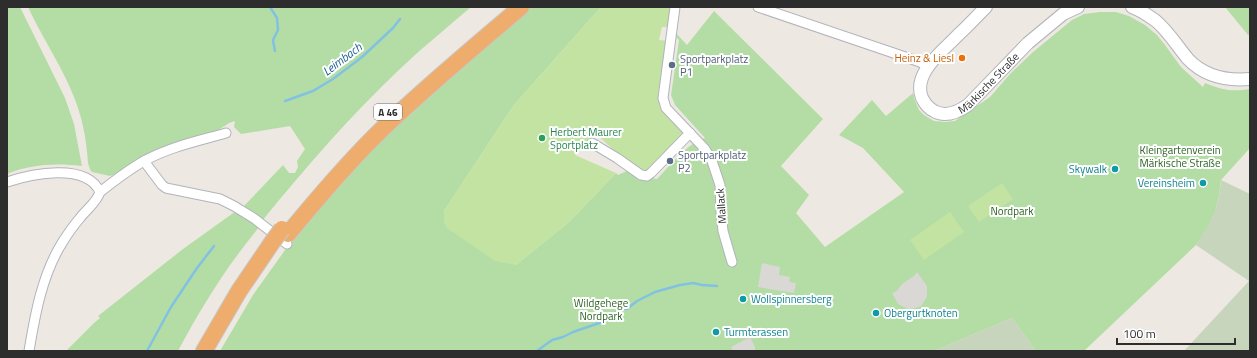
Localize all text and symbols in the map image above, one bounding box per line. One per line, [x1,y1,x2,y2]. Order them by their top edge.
water label: Leimbach [318,37,367,80]
street label: Märkische Straße [955,49,1023,118]
place label: Heinz & Liesl [894,50,954,66]
place label: Sportparkplatz P1 [680,51,748,80]
marker: Heinz & Liesl [957,53,967,63]
marker: Sportparkplatz P1 [667,60,677,70]
road number: A 46 [374,104,402,120]
place label: Herbert Maurer Sportplatz [550,124,622,153]
marker: Herbert Maurer Sportplatz [537,133,547,143]
park label: Kleingartenverein Märkische Straße [1139,142,1221,171]
place label: Sportparkplatz P2 [678,147,746,176]
marker: Sportparkplatz P2 [665,156,675,166]
place label: Skywalk [1069,161,1108,177]
marker: Skywalk [1110,164,1120,174]
place label: Vereinsheim [1138,175,1195,191]
marker: Vereinsheim [1198,178,1208,188]
street label: Mallack [712,187,730,224]
park label: Nordpark [990,203,1034,219]
place label: Wollspinnersberg [751,291,832,307]
marker: Wollspinnersberg [738,294,748,304]
park label: Wildgehege Nordpark [574,295,629,324]
place label: Obergurtknoten [884,305,958,321]
marker: Obergurtknoten [871,308,881,318]
scale bar [1117,320,1235,346]
place label: Turmterassen [724,324,788,340]
text: 100 m [1123,324,1156,343]
marker: Turmterassen [711,327,721,337]

